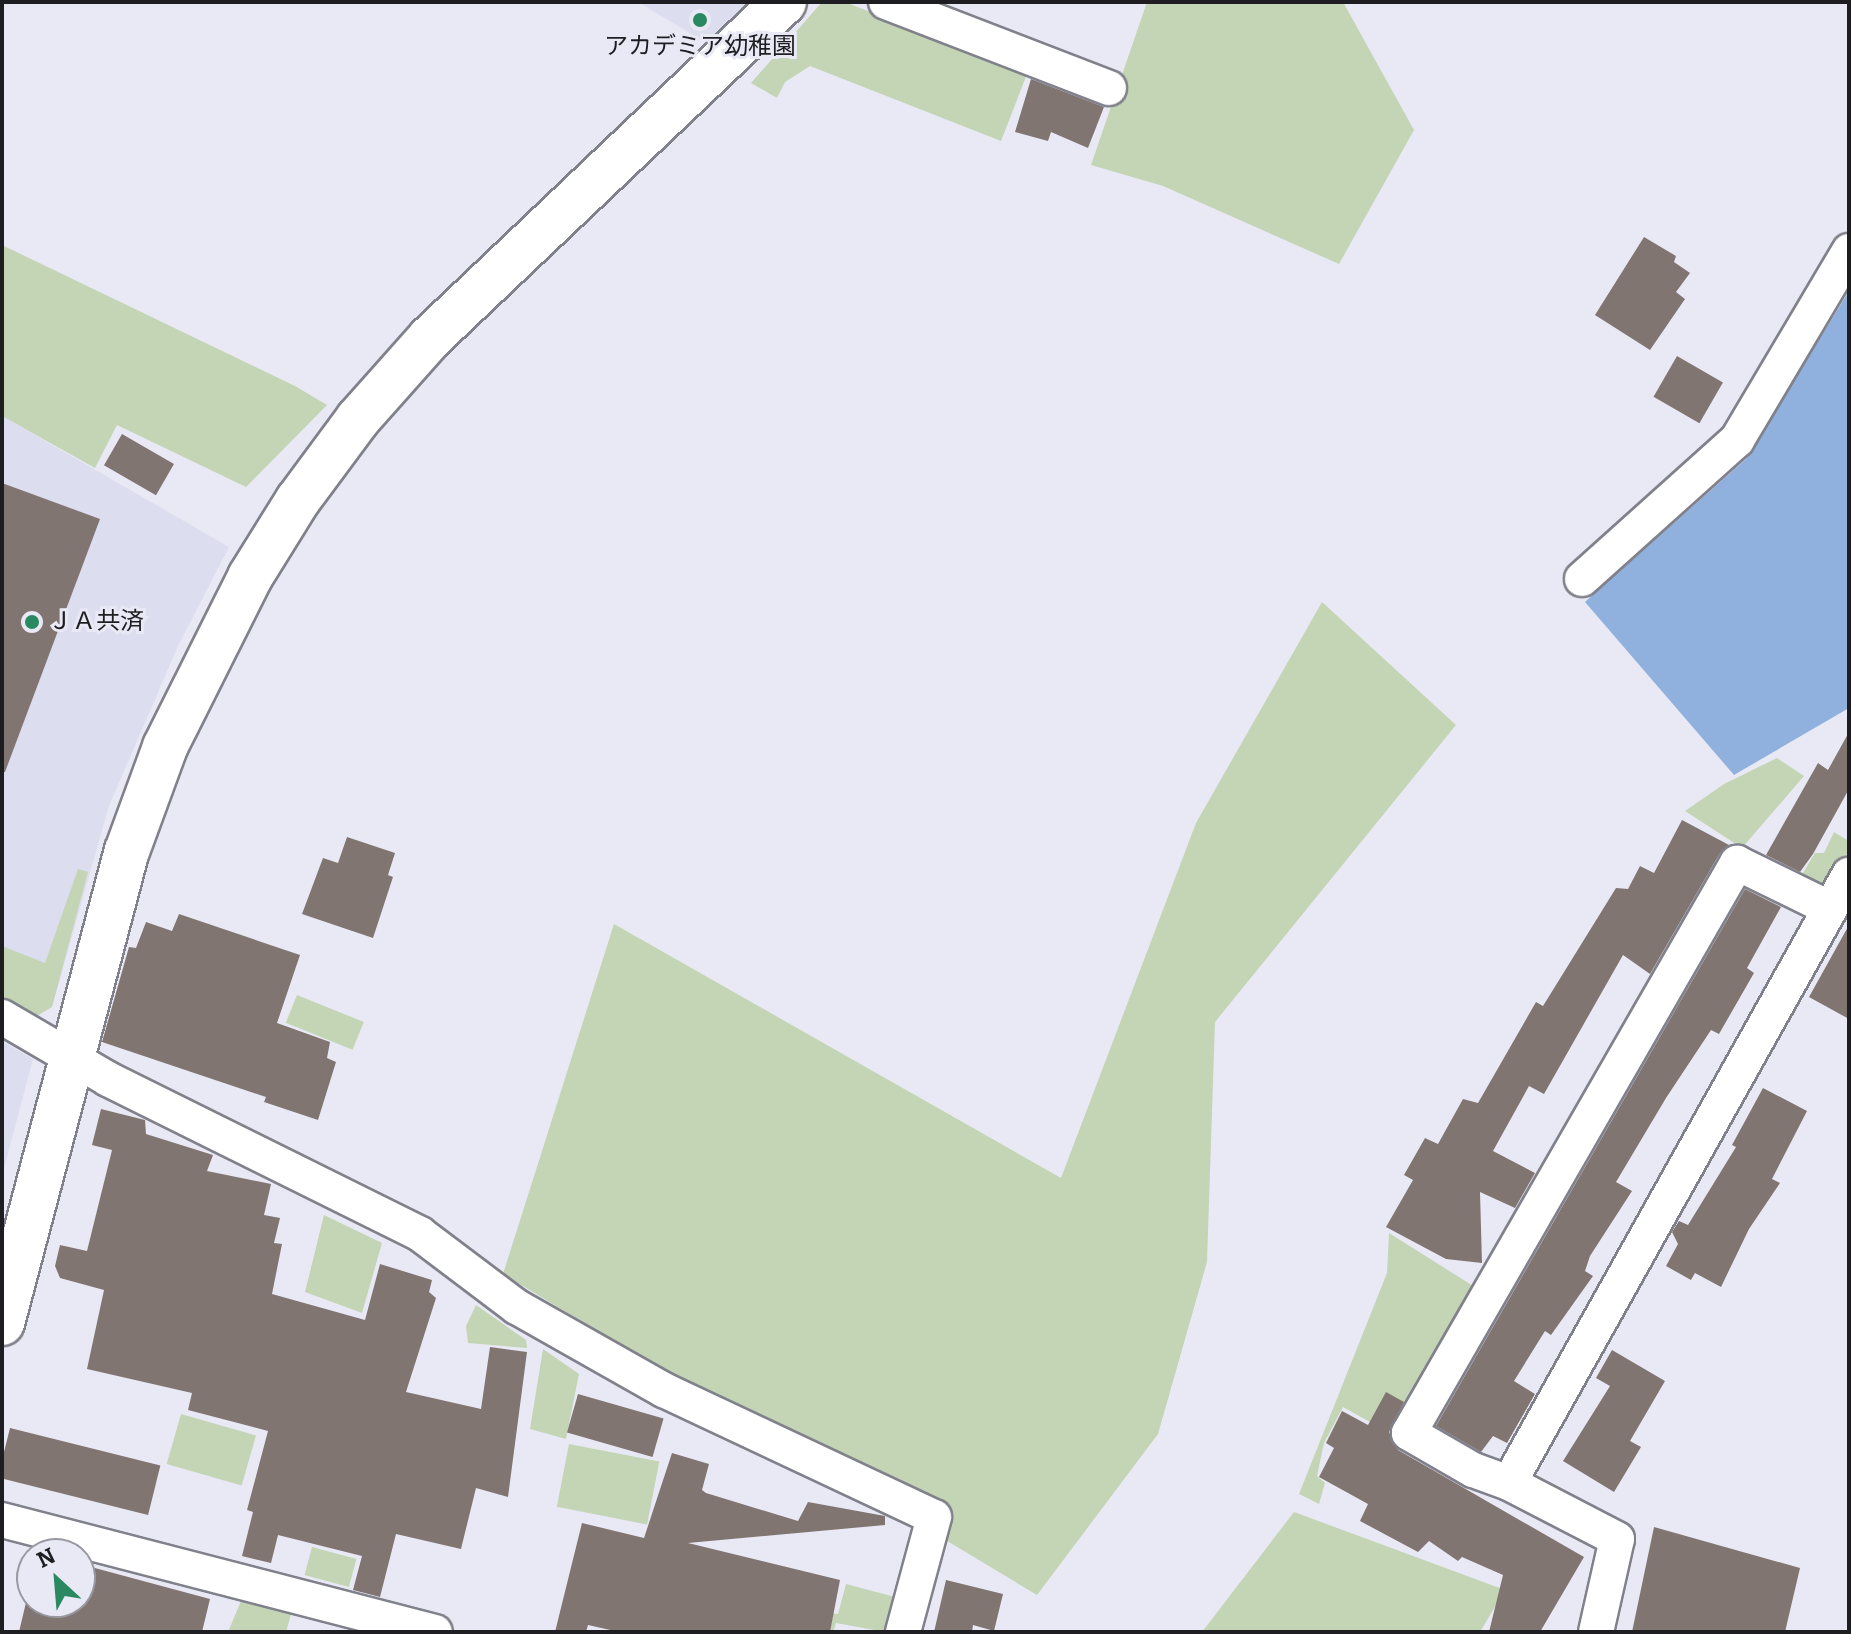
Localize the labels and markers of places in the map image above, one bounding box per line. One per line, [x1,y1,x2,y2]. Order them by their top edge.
marker: アカデミア幼稚園 [691,11,709,29]
place label: アカデミア幼稚園 [604,33,796,61]
place label: ＪＡ共済 [48,608,144,636]
marker: ＪＡ共済 [23,613,41,631]

